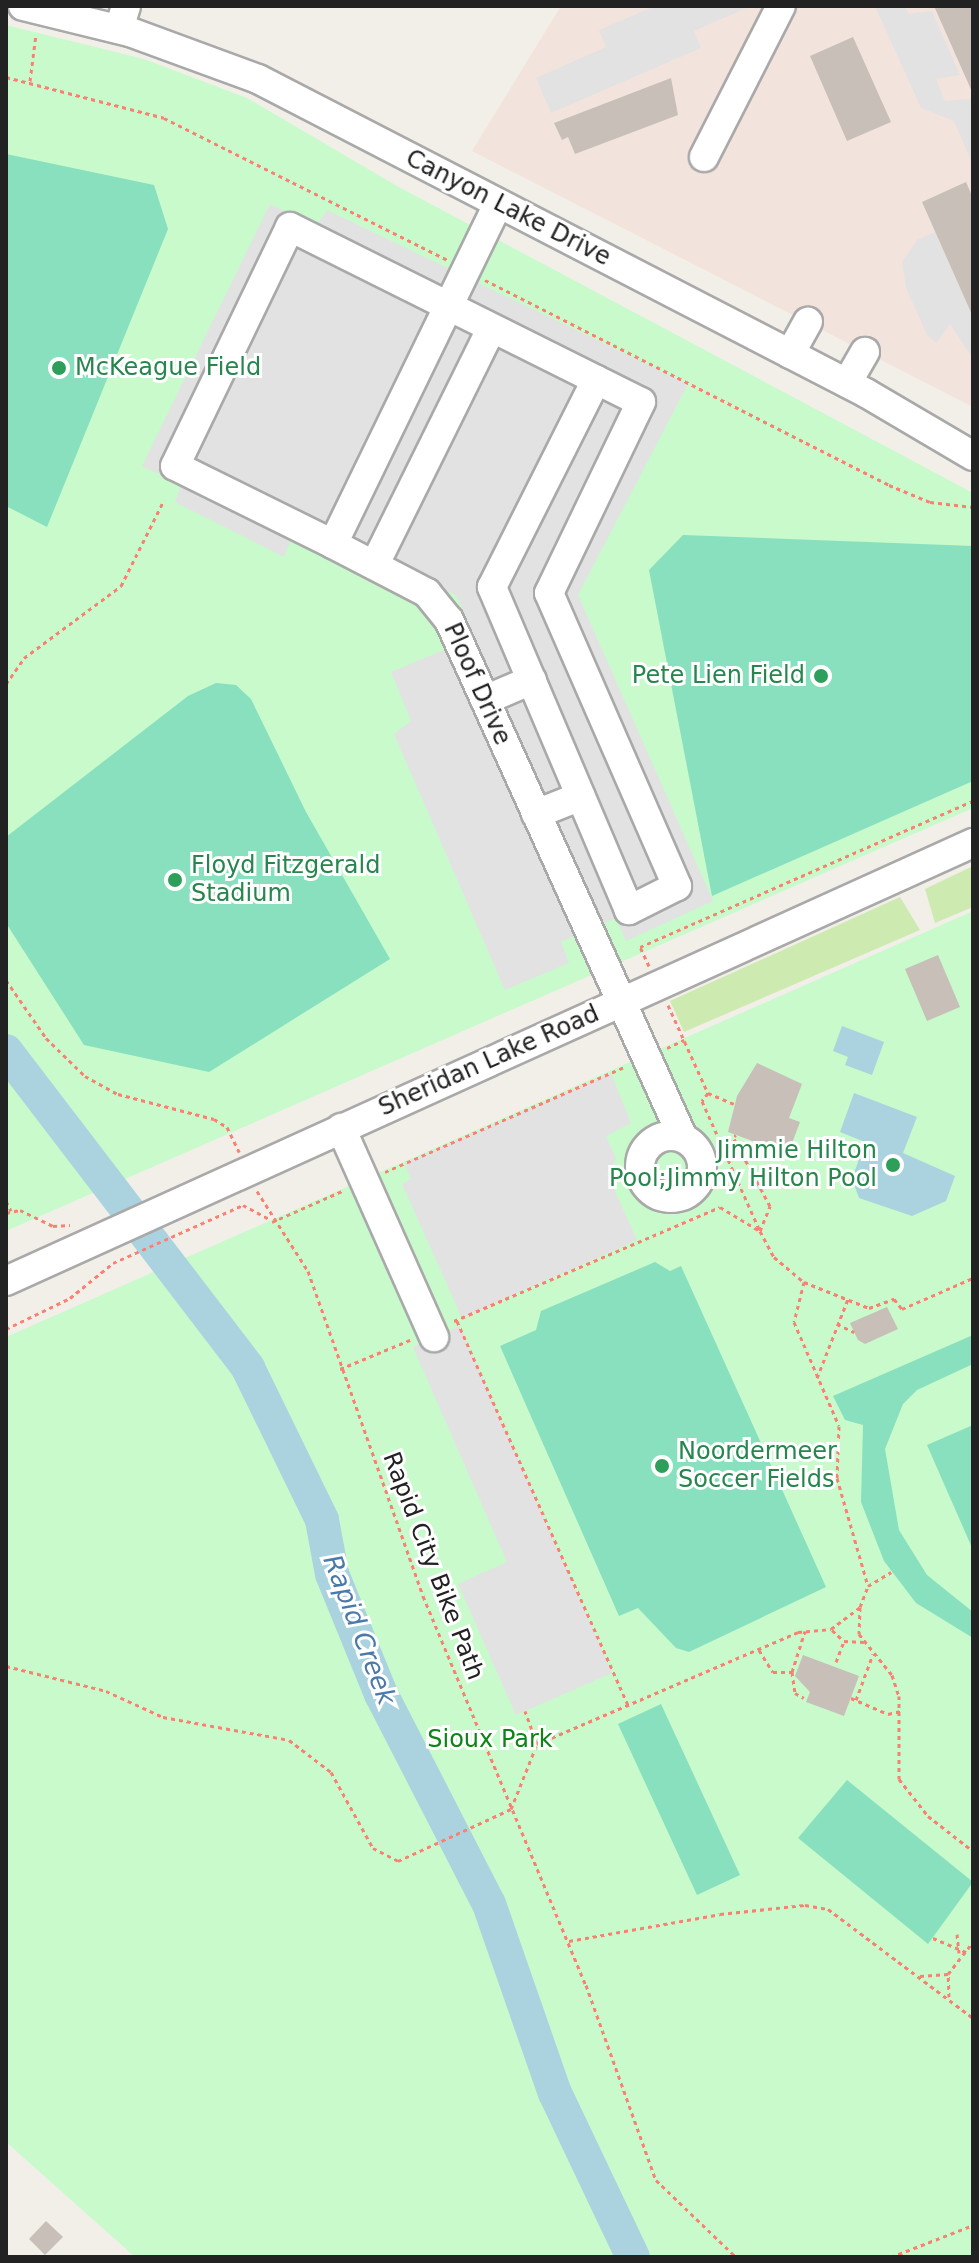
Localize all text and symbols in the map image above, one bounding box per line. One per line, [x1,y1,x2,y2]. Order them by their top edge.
street label: Canyon Lake Drive [401,144,615,272]
place label: McKeague Field [75,354,261,382]
marker: McKeague Field [50,359,68,377]
street label: Ploof Drive [437,619,517,749]
place label: Pete Lien Field [632,662,805,690]
marker: Pete Lien Field [812,667,830,685]
place label: Floyd Fitzgerald Stadium [191,852,380,908]
marker: Floyd Fitzgerald Stadium [166,871,184,889]
street label: Sheridan Lake Road [374,999,604,1123]
place label: Jimmie Hilton Pool;Jimmy Hilton Pool [609,1137,877,1193]
marker: Jimmie Hilton Pool;Jimmy Hilton Pool [884,1156,902,1174]
place label: Noordermeer Soccer Fields [678,1438,837,1494]
street label: Rapid City Bike Path [376,1448,490,1684]
marker: Noordermeer Soccer Fields [653,1457,671,1475]
water label: Rapid Creek [316,1550,402,1710]
park label: Sioux Park [427,1726,553,1754]

